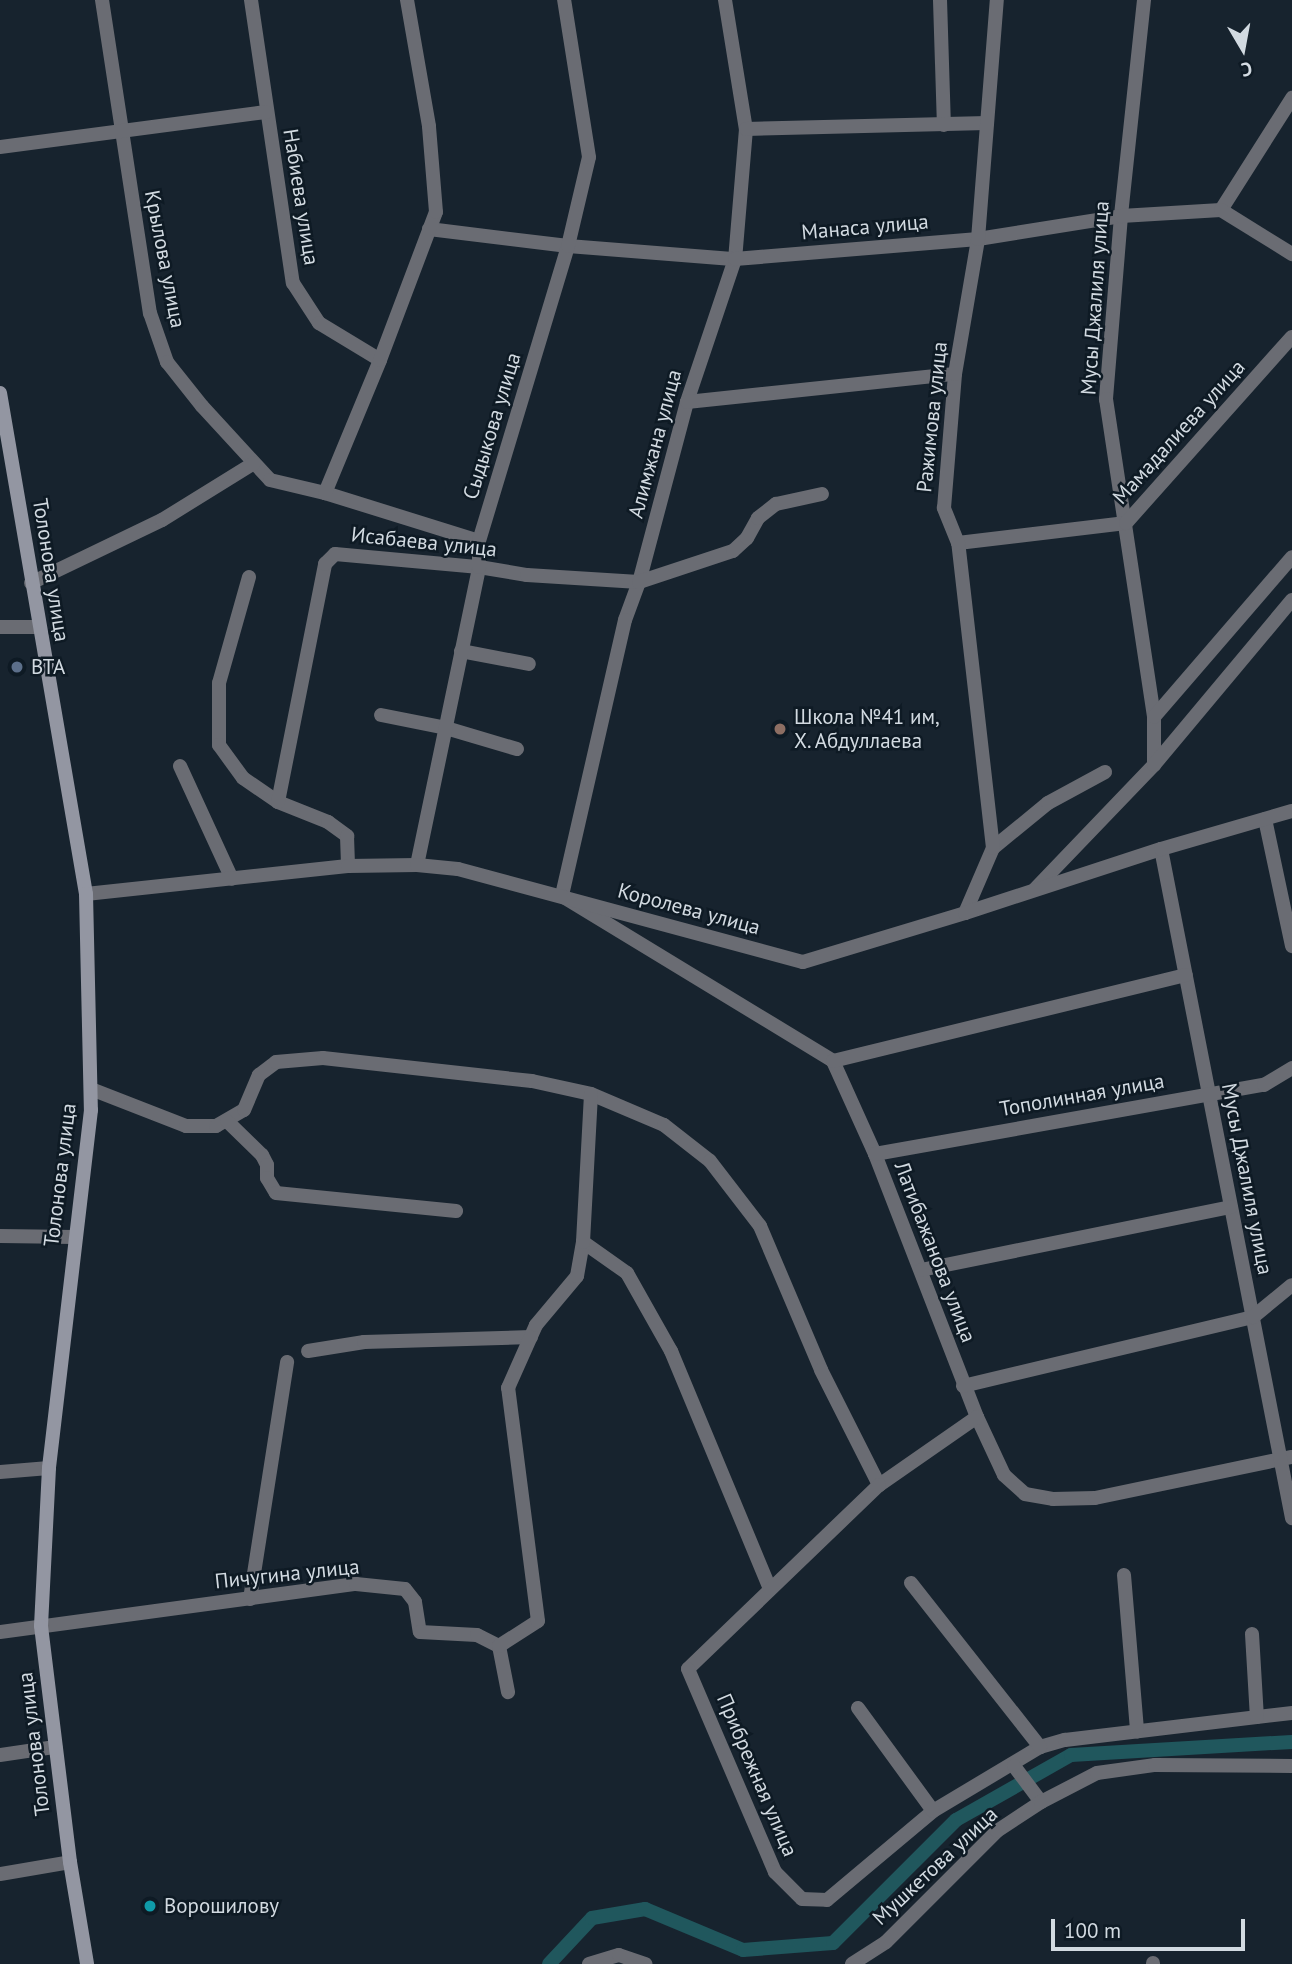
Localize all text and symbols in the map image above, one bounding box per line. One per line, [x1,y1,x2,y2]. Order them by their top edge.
north arrow [1208,14,1278,84]
text: С [1239,57,1254,82]
street label: Набиева улица [278,127,324,267]
street label: Крылова улица [139,188,191,330]
street label: Мусы Джалиля улица [1076,200,1114,396]
street label: Манаса улица [800,209,930,245]
street label: Ражимова улица [912,340,952,494]
street label: Сыдыкова улица [458,350,526,502]
street label: Мамадалиева улица [1108,355,1250,509]
street label: Алимжана улица [623,367,687,521]
street label: Толонова улица [27,497,75,643]
street label: Исабаева улица [350,522,498,562]
place label: BTA [31,654,65,680]
marker: BTA [9,659,25,675]
place label: Школа №41 им, Х. Абдуллаева [794,704,940,754]
marker: Школа №41 им, Х. Абдуллаева [772,721,788,737]
street label: Королева улица [615,878,763,940]
street label: Тополинная улица [998,1068,1166,1122]
street label: Мусы Джалиля улица [1216,1081,1278,1277]
street label: Толонова улица [39,1102,81,1248]
street label: Латибажанова улица [889,1158,981,1346]
street label: Пичугина улица [213,1554,361,1594]
street label: Толонова улица [13,1671,55,1817]
street label: Прибрежная улица [711,1690,803,1860]
street label: Мушкетова улица [867,1802,1003,1930]
place label: Ворошилову [164,1893,279,1919]
marker: Ворошилову [142,1898,158,1914]
scale bar [1054,1904,1248,1948]
text: 100 m [1064,1917,1121,1944]

